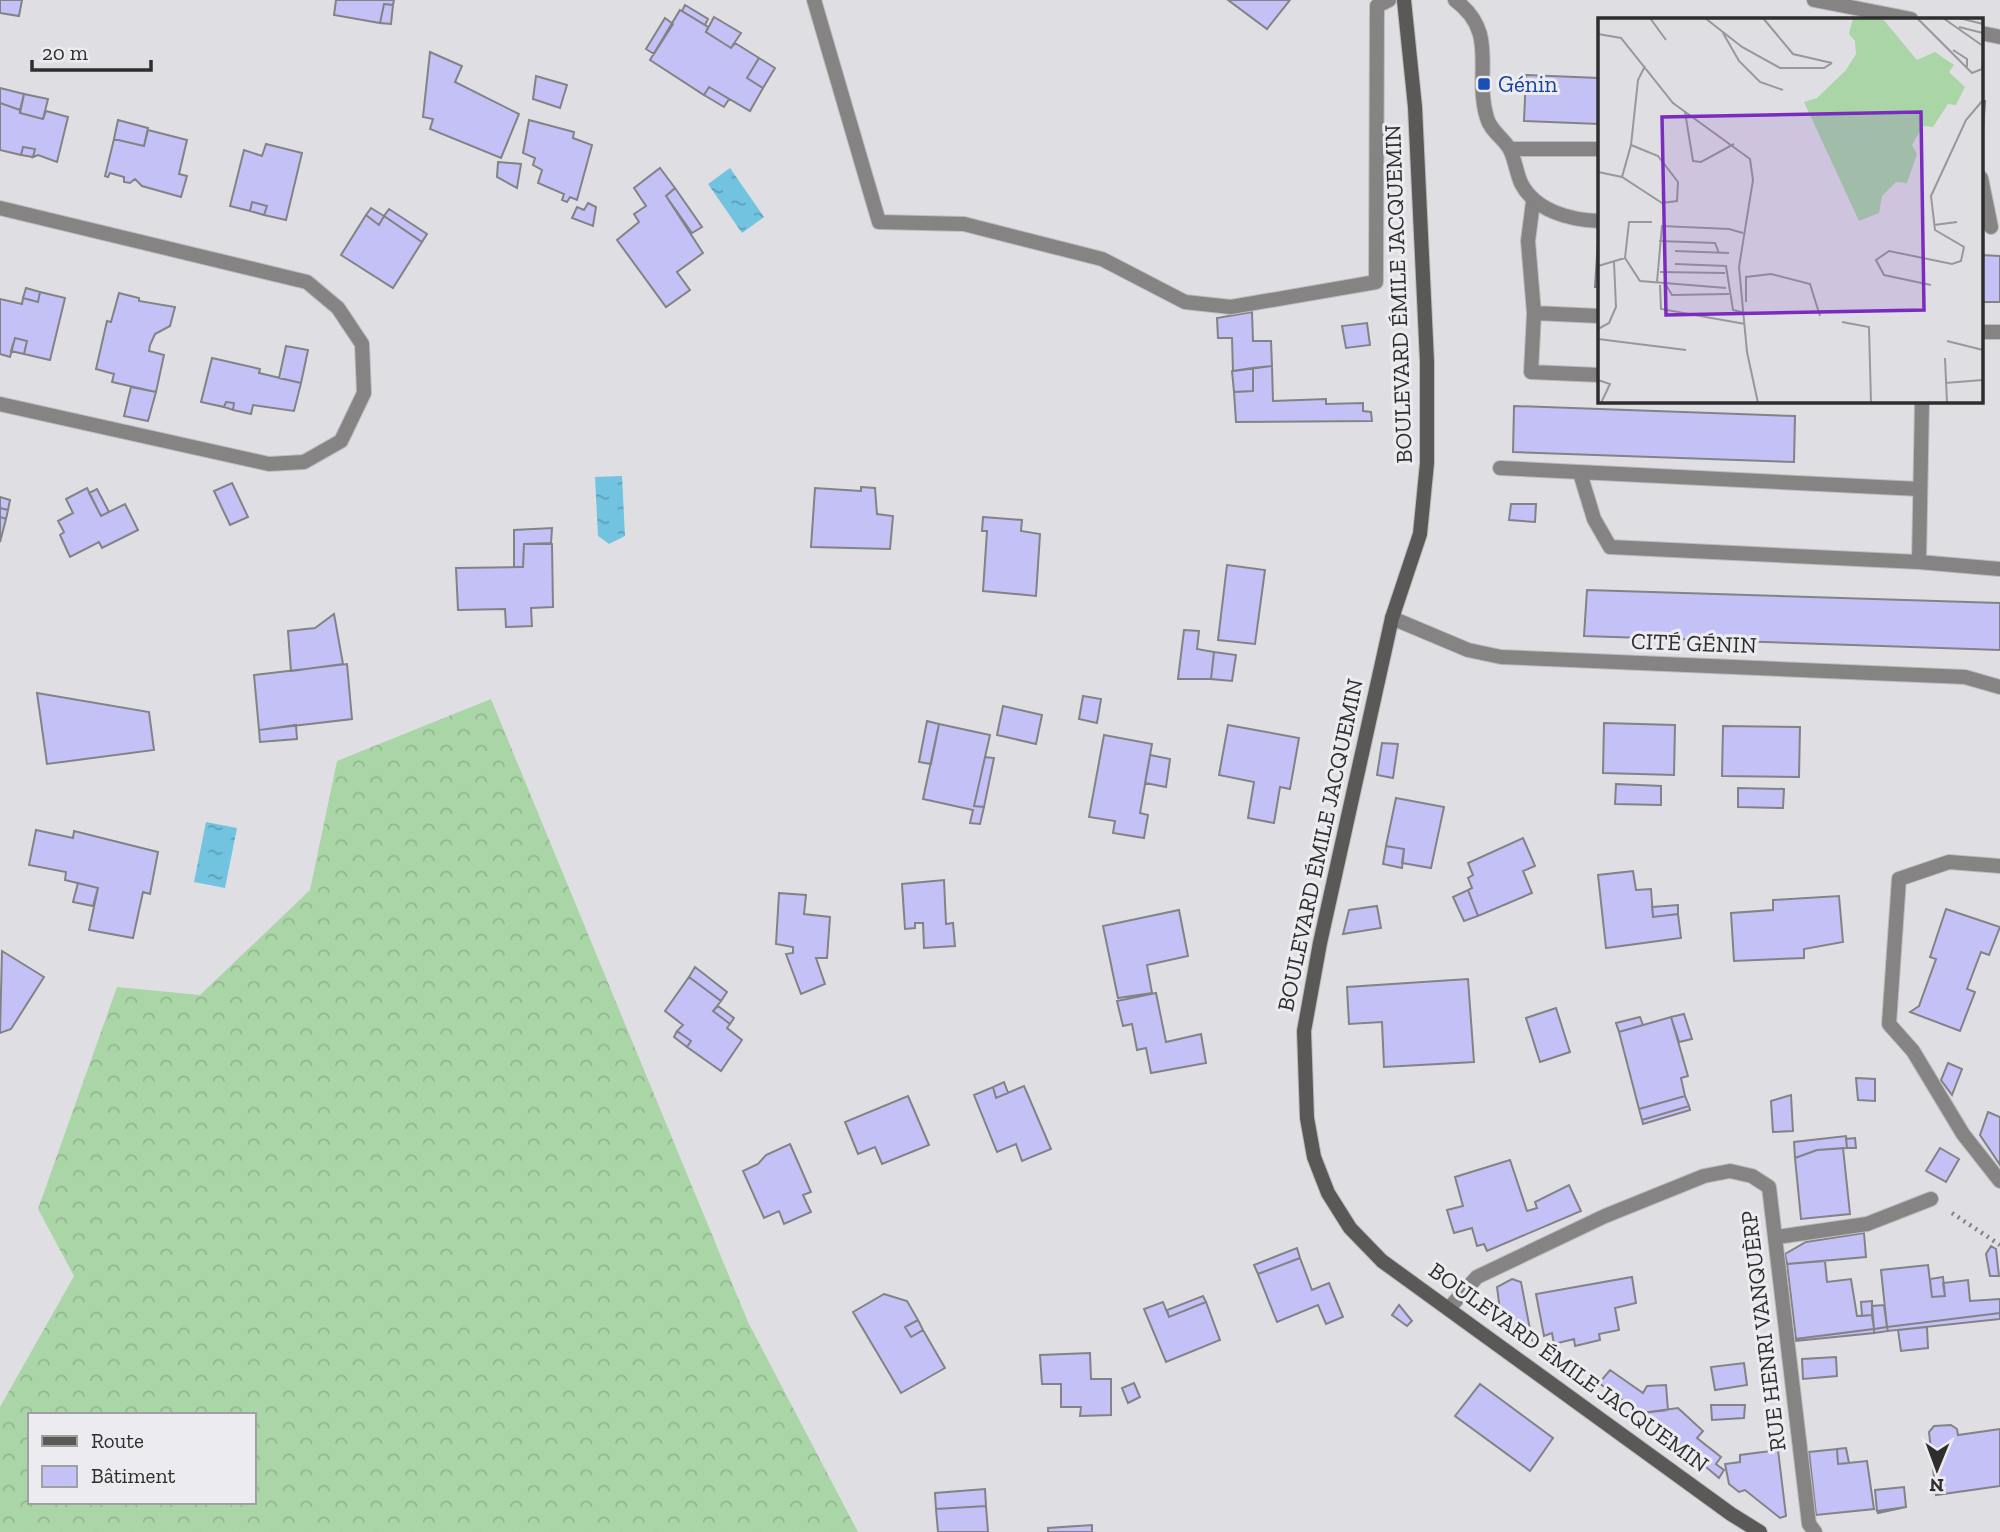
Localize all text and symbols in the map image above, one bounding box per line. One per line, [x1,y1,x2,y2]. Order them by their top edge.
inset map [1598,18,1982,402]
scale bar [32,28,150,72]
text: 20 m [42,40,88,65]
place label: Génin [1498,70,1558,98]
marker: Génin [1476,76,1492,92]
street label: BOULEVARD ÉMILE JACQUEMIN [1378,124,1418,464]
street label: CITÉ GÉNIN [1631,627,1758,659]
street label: BOULEVARD ÉMILE JACQUEMIN [1271,676,1369,1014]
street label: RUE HENRI VANQUÈRP [1734,1209,1792,1453]
street label: BOULEVARD ÉMILE JACQUEMIN [1424,1256,1714,1478]
legend [28,1413,256,1504]
text: Route [91,1428,144,1453]
north arrow [1902,1434,1972,1504]
text: Bâtiment [91,1463,176,1488]
text: N [1929,1474,1944,1497]

